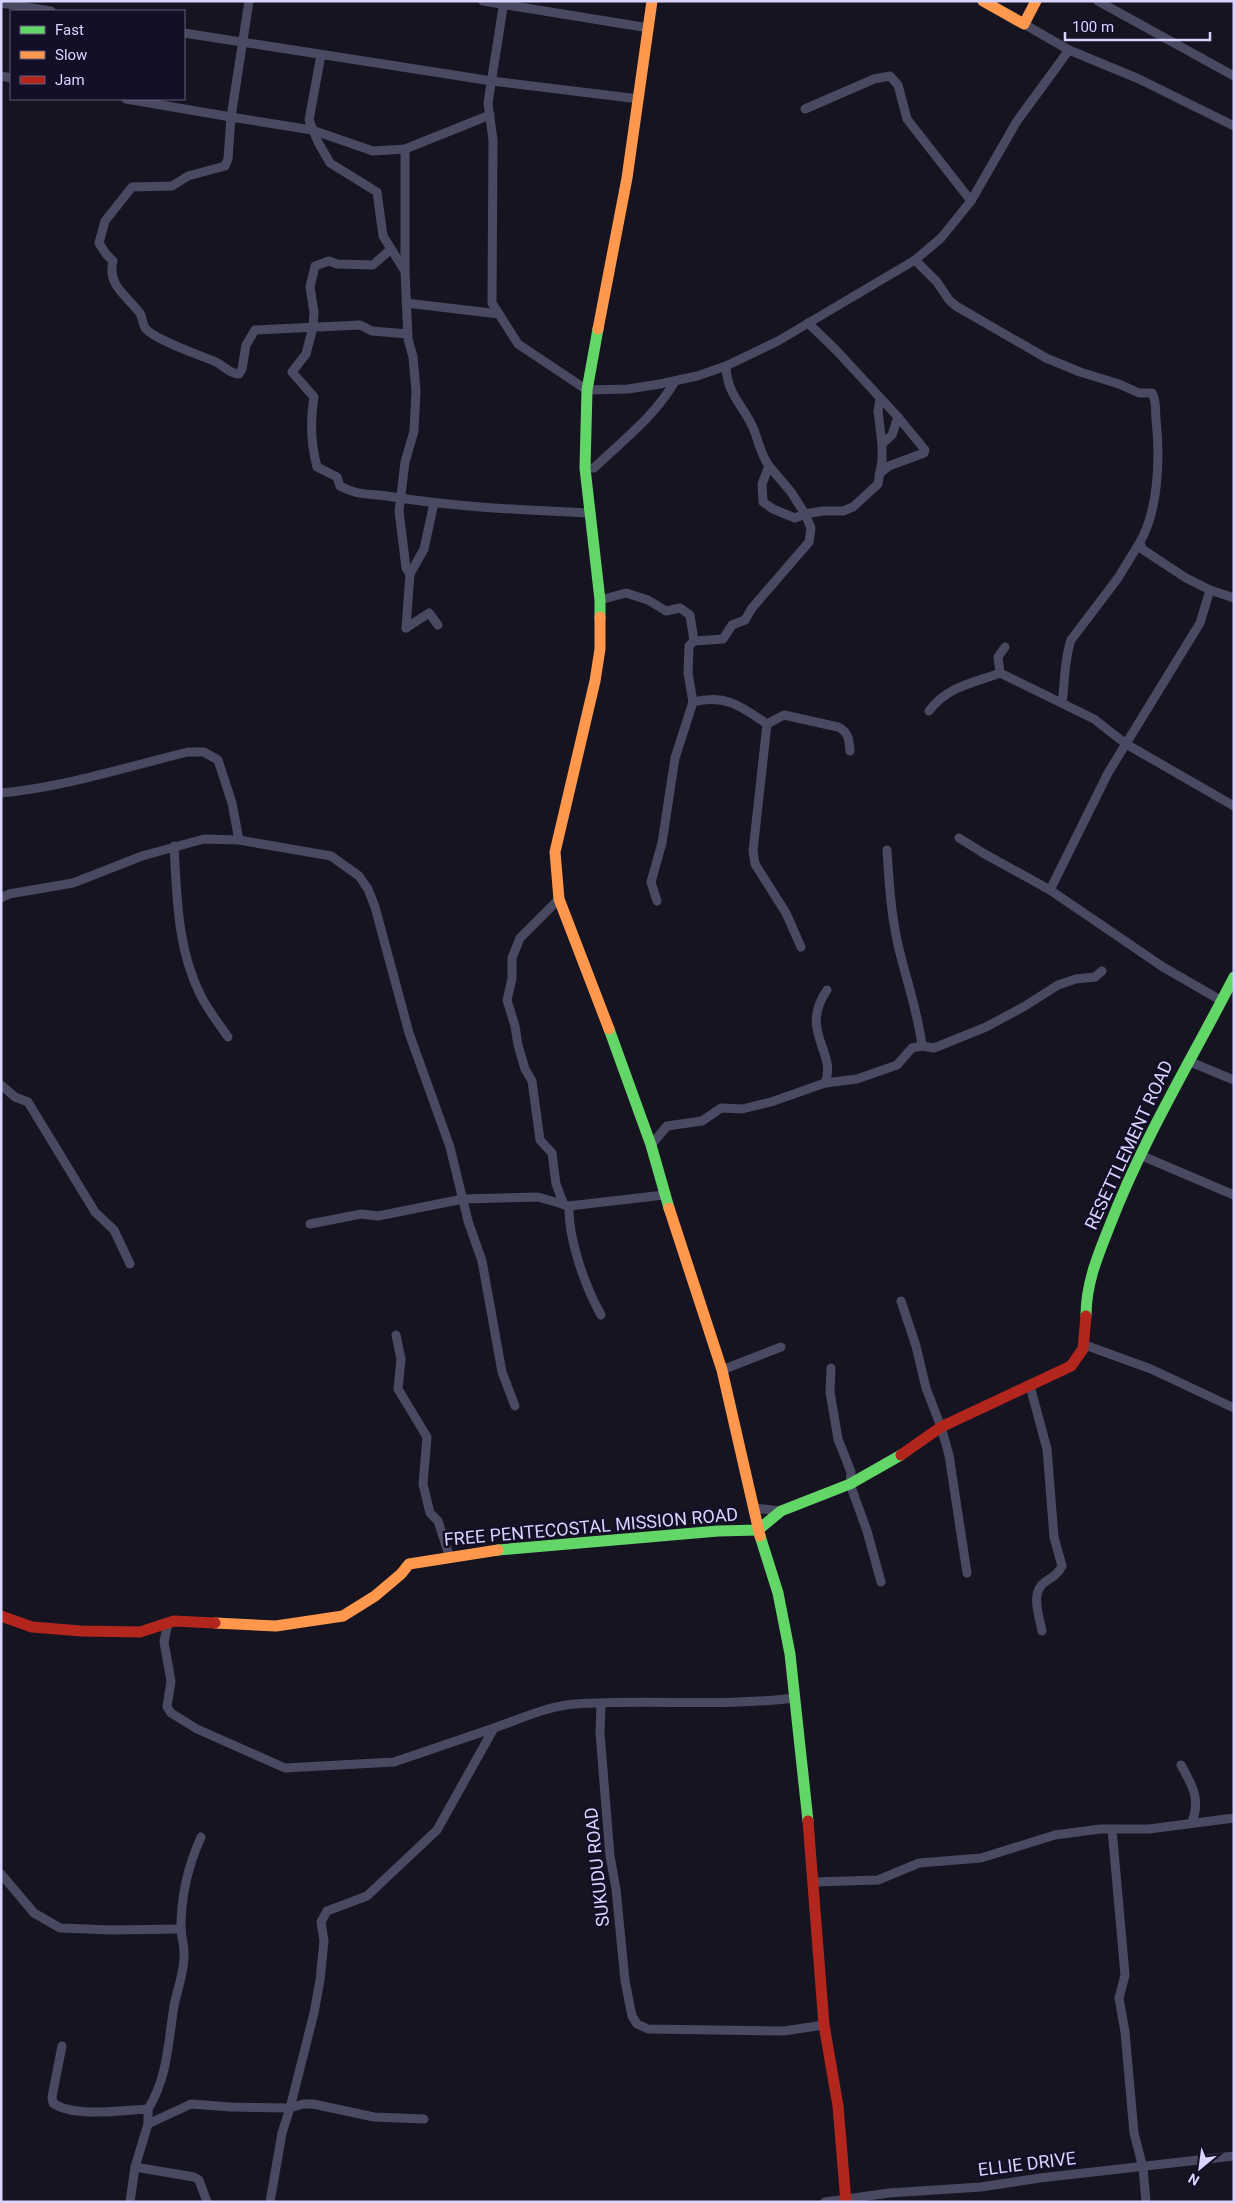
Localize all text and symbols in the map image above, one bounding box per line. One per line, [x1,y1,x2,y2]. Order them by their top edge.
legend [10,10,185,100]
scale bar [1065,10,1210,42]
text: 100 m [1072,18,1114,36]
text: Fast [55,21,84,39]
text: Slow [55,46,87,64]
text: Jam [55,71,85,89]
street label: RESETTLEMENT ROAD [1080,1057,1177,1233]
street label: FREE PENTECOSTAL MISSION ROAD [443,1503,739,1550]
street label: SUKUDU ROAD [580,1806,613,1928]
north arrow [1175,2143,1225,2193]
street label: ELLIE DRIVE [977,2147,1077,2180]
text: N [1185,2170,1202,2189]

